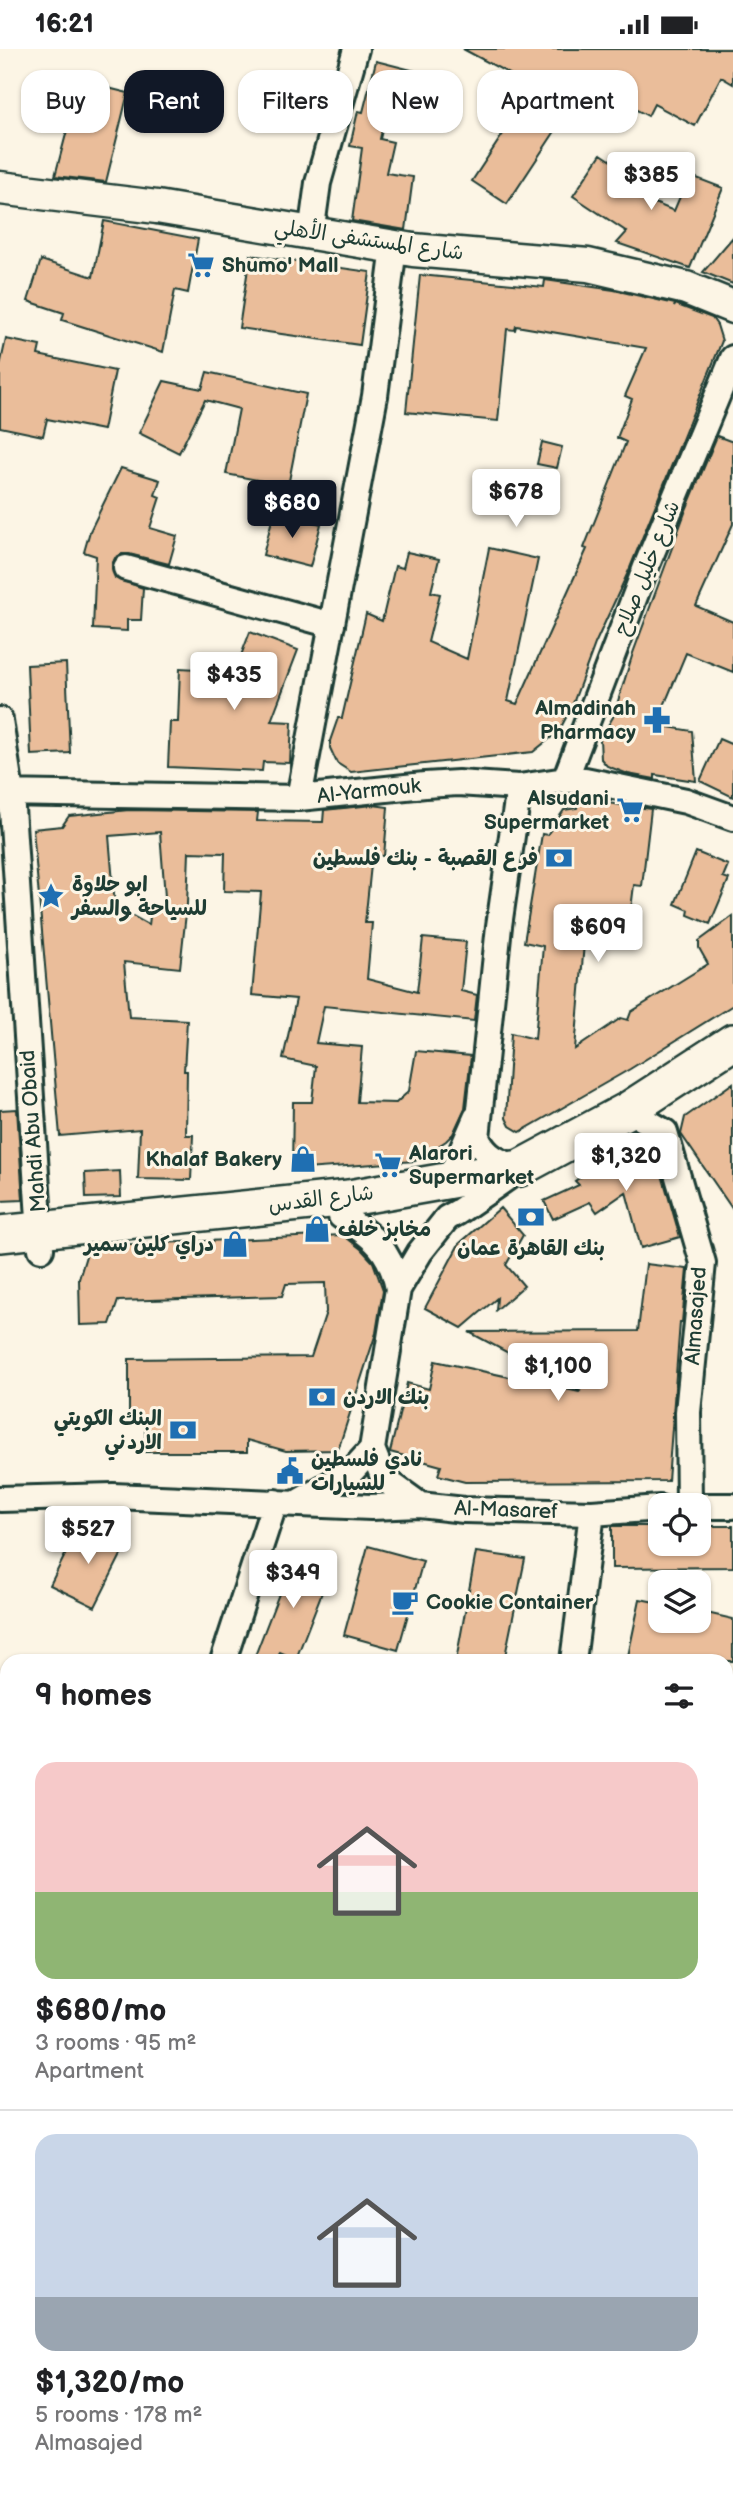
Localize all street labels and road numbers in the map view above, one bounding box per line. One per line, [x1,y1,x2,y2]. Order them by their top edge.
street label: شارع المستشفى الأهلي [272,212,465,272]
street label: شارع خليل صلاح [609,497,687,640]
street label: Al-Yarmouk [316,773,423,809]
street label: Mahdi Abu Obaid [15,1049,51,1213]
street label: شارع القدس [267,1180,375,1220]
street label: Almasajed [680,1266,712,1366]
street label: Al-Masaref [454,1496,559,1524]

